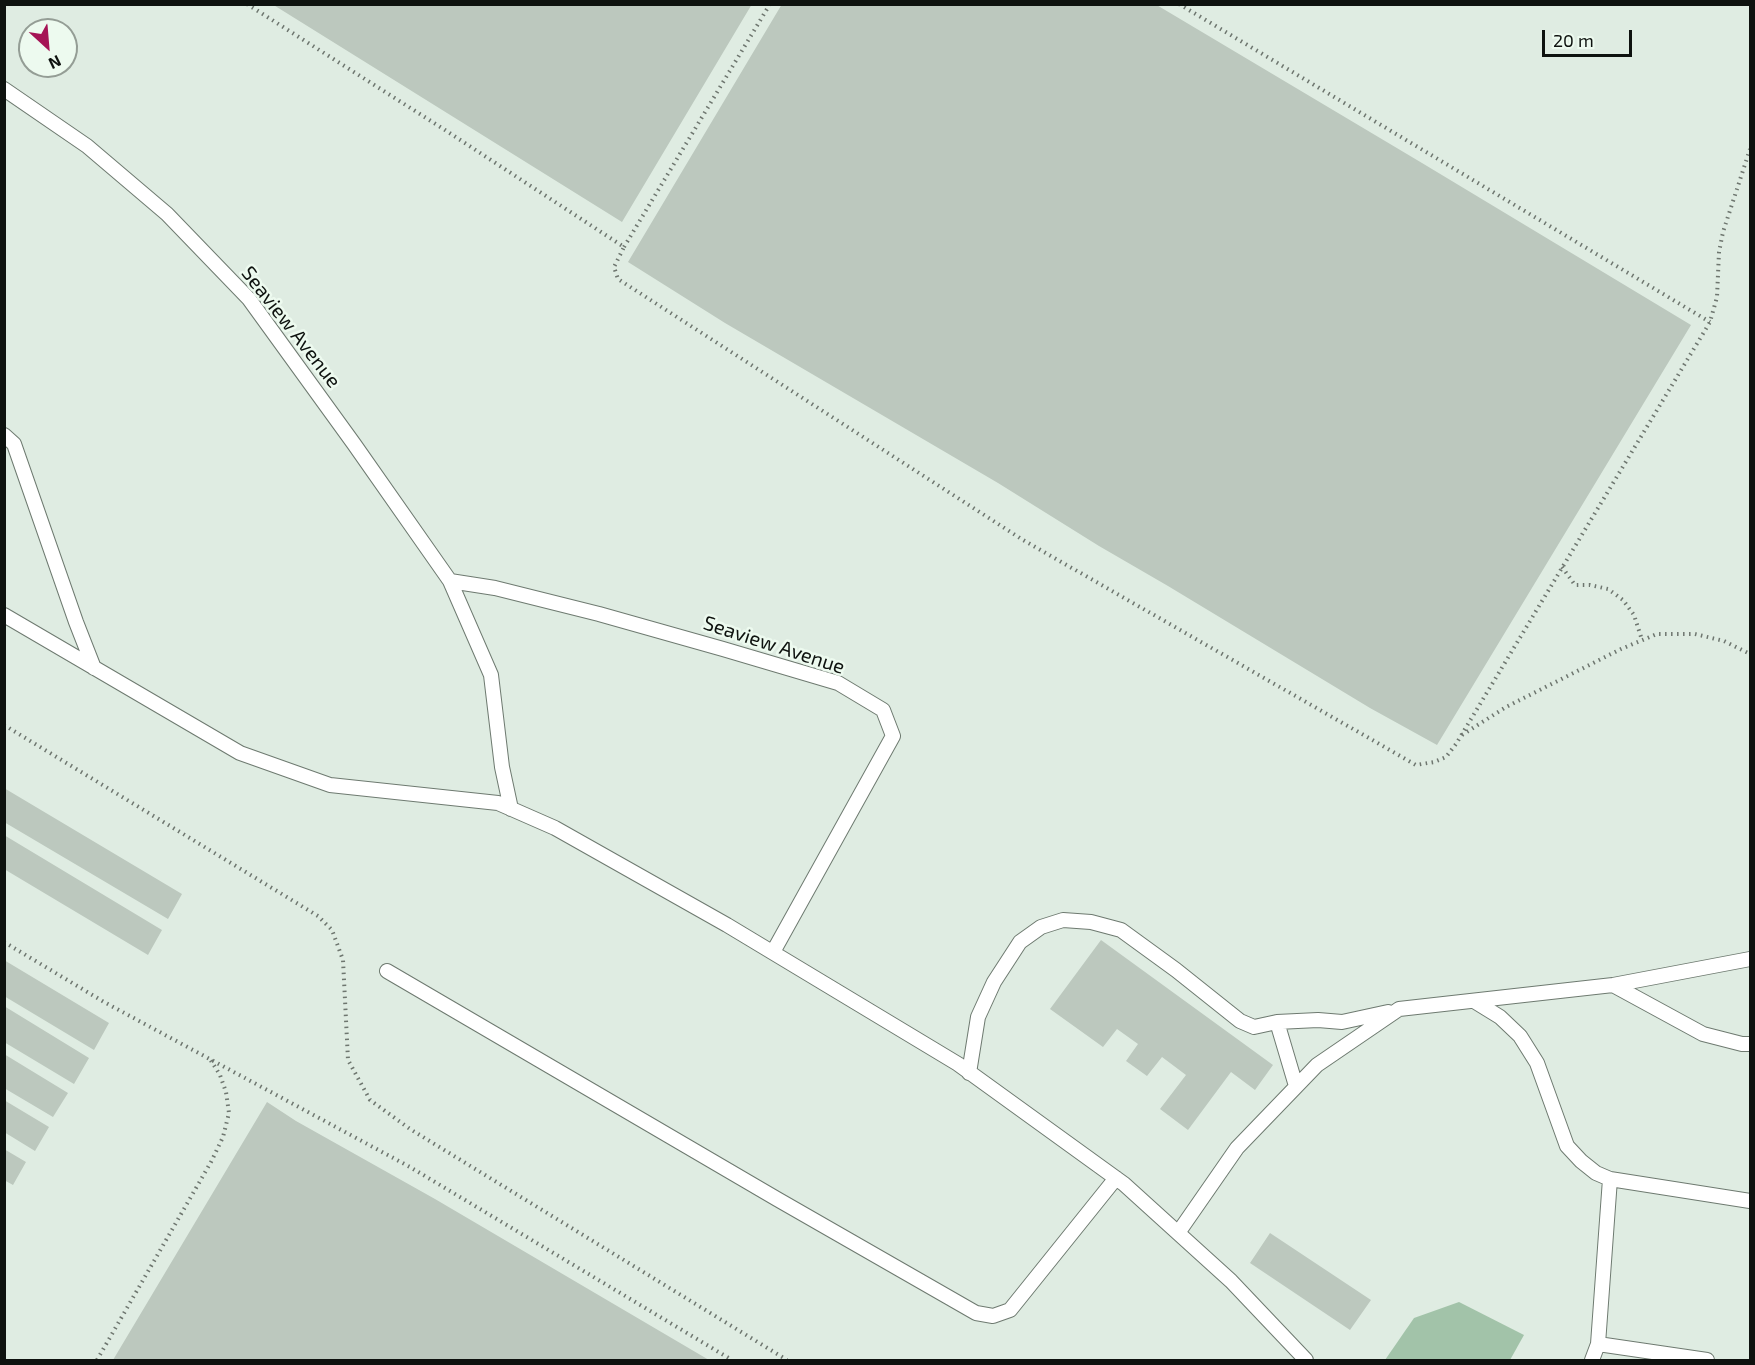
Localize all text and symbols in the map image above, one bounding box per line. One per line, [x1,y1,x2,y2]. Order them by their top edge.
north arrow [18,18,78,78]
scale bar [1545,18,1635,56]
text: 20 m [1553,29,1594,51]
text: N [46,52,65,74]
street label: Seaview Avenue [236,262,346,392]
street label: Seaview Avenue [700,611,848,679]

